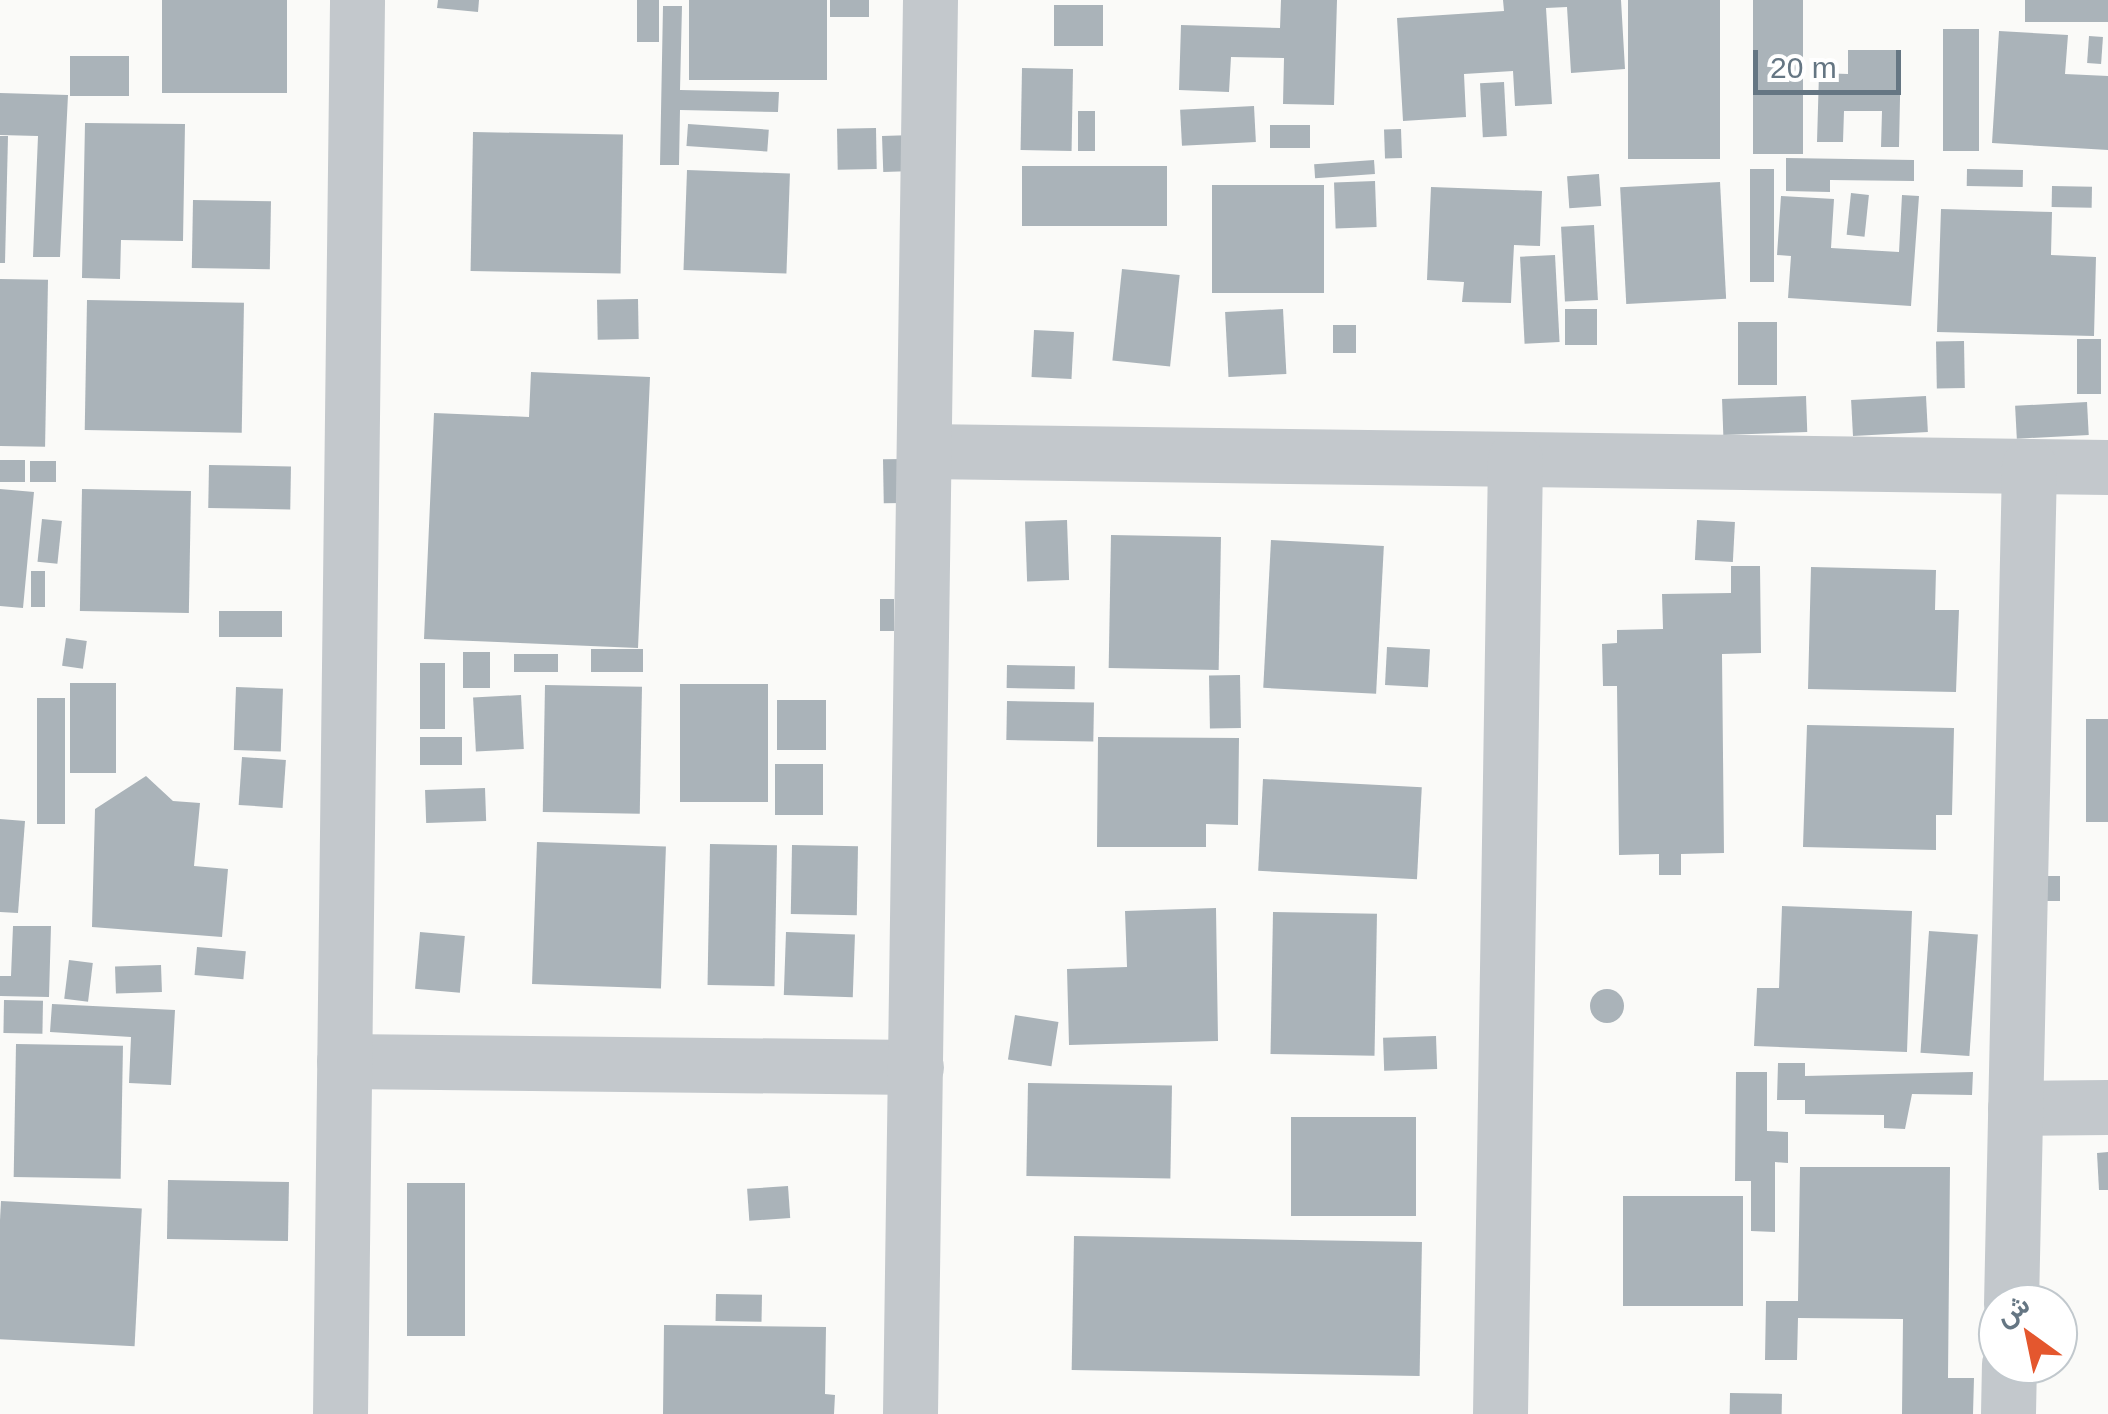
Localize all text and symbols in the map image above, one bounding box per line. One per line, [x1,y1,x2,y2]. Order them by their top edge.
scale bar [1758,30,1906,92]
text: 20 m [1770,51,1837,84]
north arrow [1978,1284,2078,1384]
text: ش [1990,1288,2035,1332]

